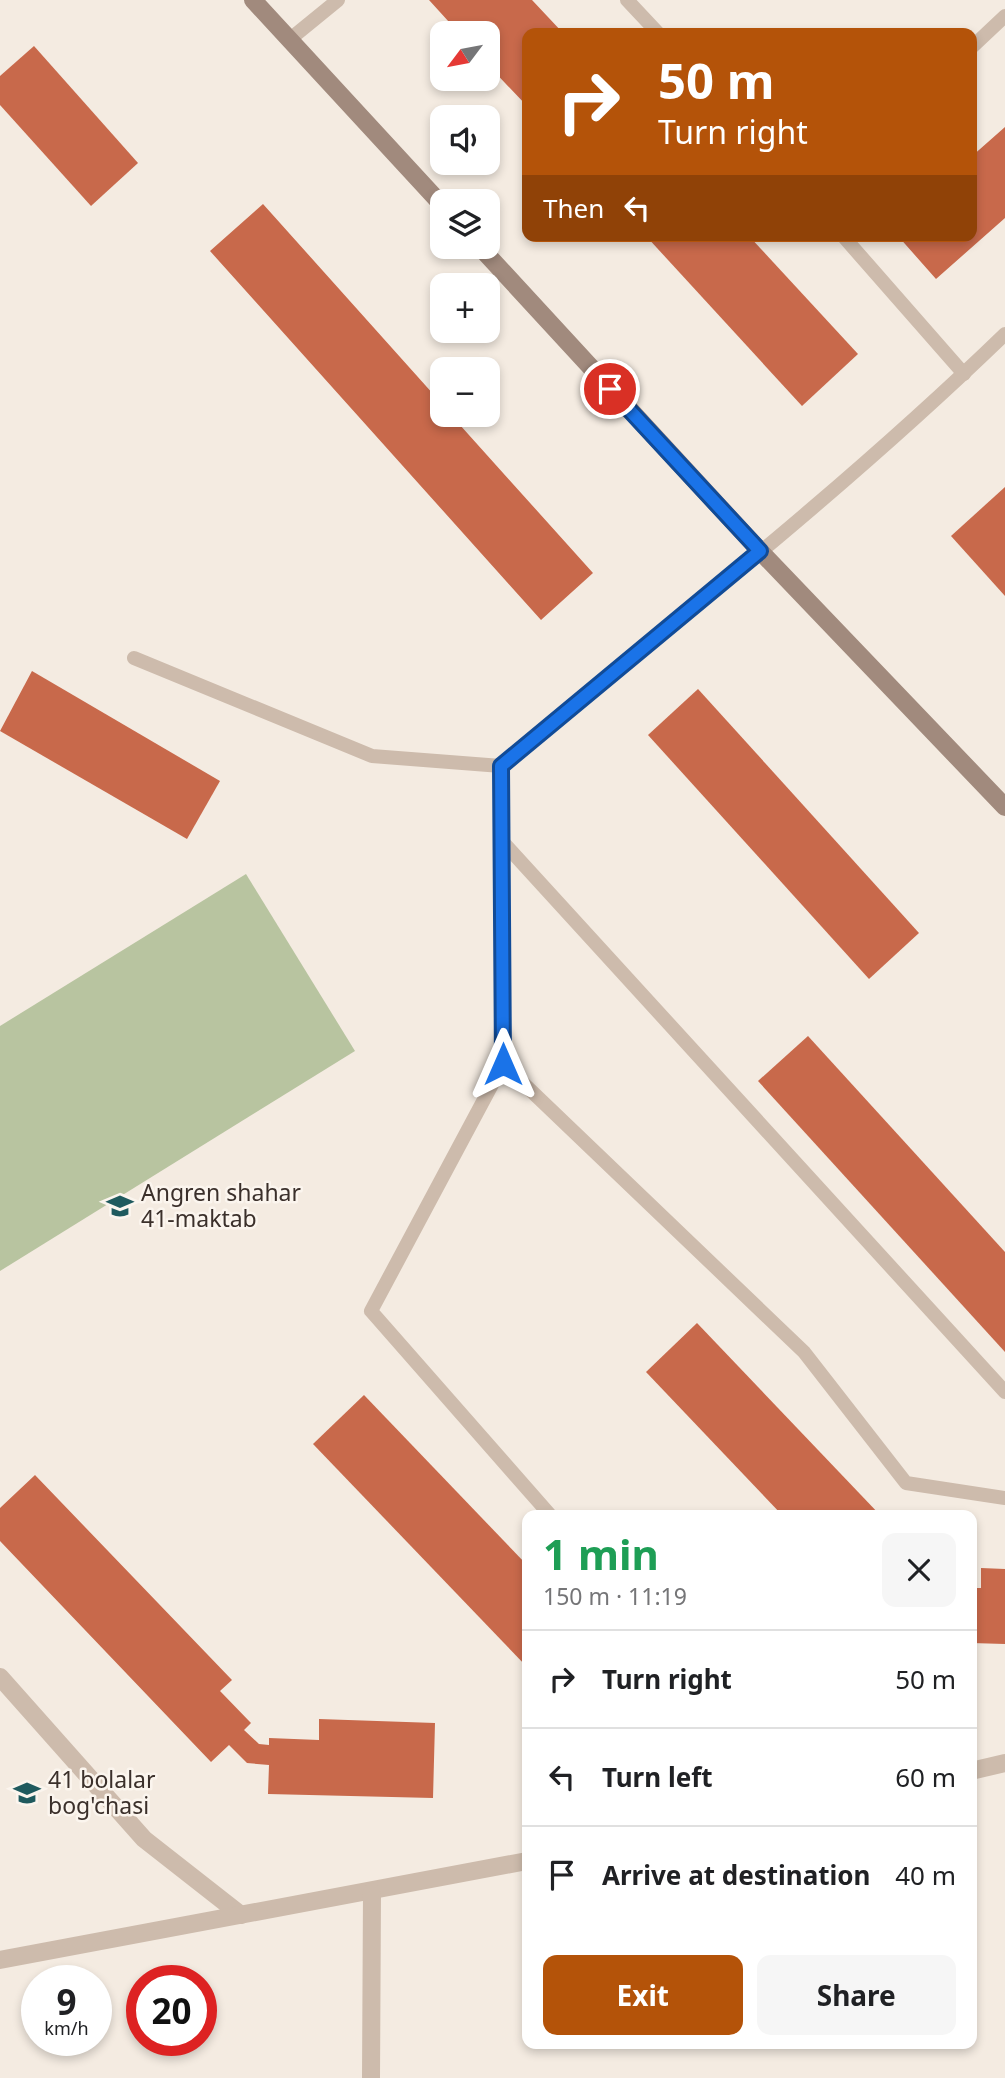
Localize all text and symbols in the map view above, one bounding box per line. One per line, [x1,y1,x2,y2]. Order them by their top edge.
north arrow [430,21,500,91]
map controls [430,21,500,427]
text: 50 m [658,47,775,113]
icon: right [543,56,634,147]
button: sound [430,105,500,175]
text: Turn right [658,110,808,153]
button: layers [430,189,500,259]
icon: left [618,189,656,227]
text: Then [543,190,604,226]
button: + [430,273,500,343]
button: − [430,357,500,427]
pin [580,359,640,419]
icon: arrive [591,370,629,408]
position arrow [466,1027,540,1101]
place label: Angren shahar 41-maktab [141,1176,302,1234]
school or university icon: Angren shahar 41-maktab [105,1191,135,1221]
text: 1 min [543,1525,659,1582]
button: close [882,1533,956,1607]
text: 150 m · 11:19 [543,1580,687,1612]
icon: right [543,1660,581,1698]
text: Turn right [602,1661,732,1697]
text: 50 m [895,1661,956,1697]
icon: left [543,1758,581,1796]
text: Turn left [602,1759,713,1795]
text: 60 m [895,1759,956,1795]
place label: 41 bolalar bog'chasi [48,1763,156,1821]
school or university icon: 41 bolalar bog'chasi [12,1778,42,1808]
icon: arrive [543,1856,581,1894]
text: Arrive at destination [602,1857,871,1893]
text: 40 m [895,1857,956,1893]
button: Exit [543,1955,743,2035]
button: Share [757,1955,956,2035]
speed limit sign: 20 [126,1965,217,2056]
text: 9 [56,1978,77,2025]
text: km/h [44,2016,89,2040]

